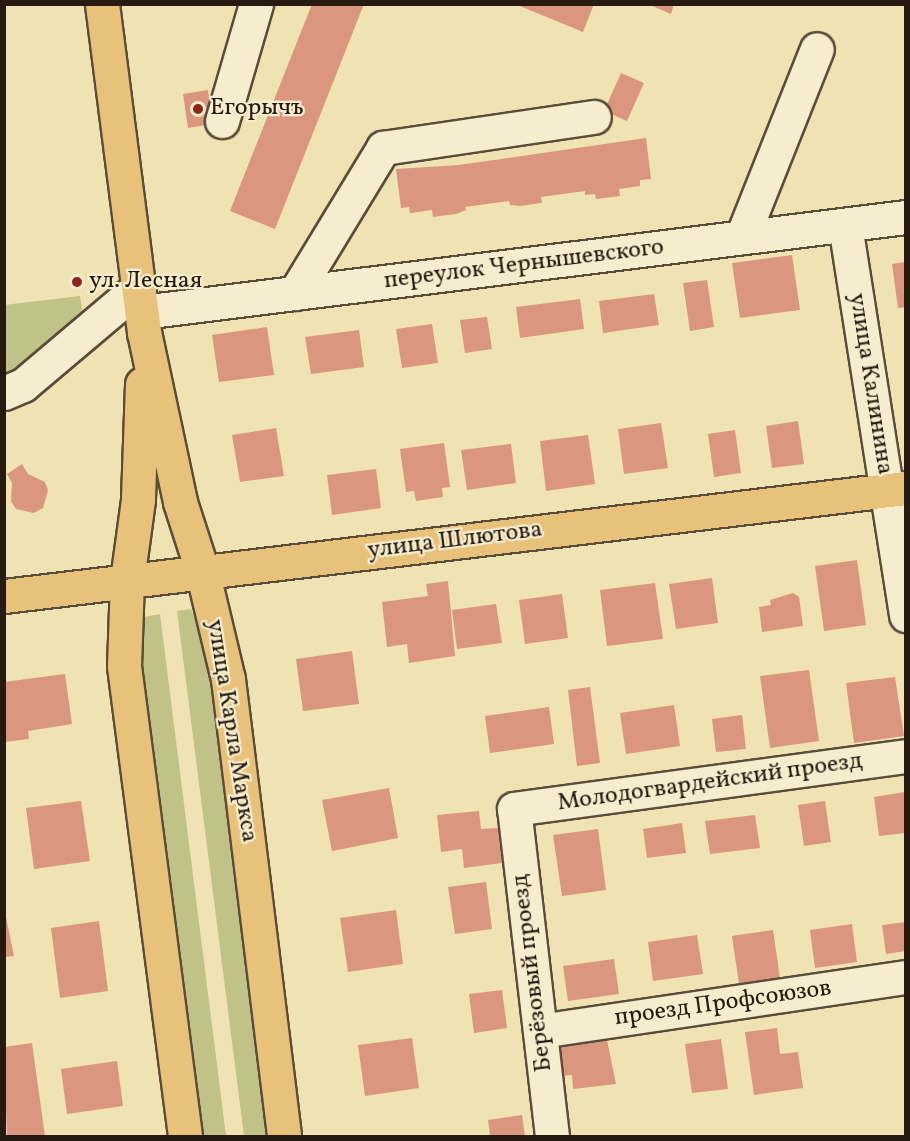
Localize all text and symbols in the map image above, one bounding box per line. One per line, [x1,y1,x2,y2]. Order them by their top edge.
place label: Егорычъ [210,95,304,123]
marker: Егорычъ [191,102,205,116]
street label: переулок Чернышевского [382,234,666,296]
place label: ул. Лесная [89,268,202,296]
marker: ул. Лесная [70,275,84,289]
street label: улица Калинина [841,291,899,477]
street label: улица Шлютова [366,516,544,566]
street label: улица Карла Маркса [199,618,263,844]
street label: Молодогвардейский проезд [556,747,864,819]
street label: Берёзовый проезд [507,873,559,1073]
street label: проезд Профсоюзов [613,975,833,1033]

